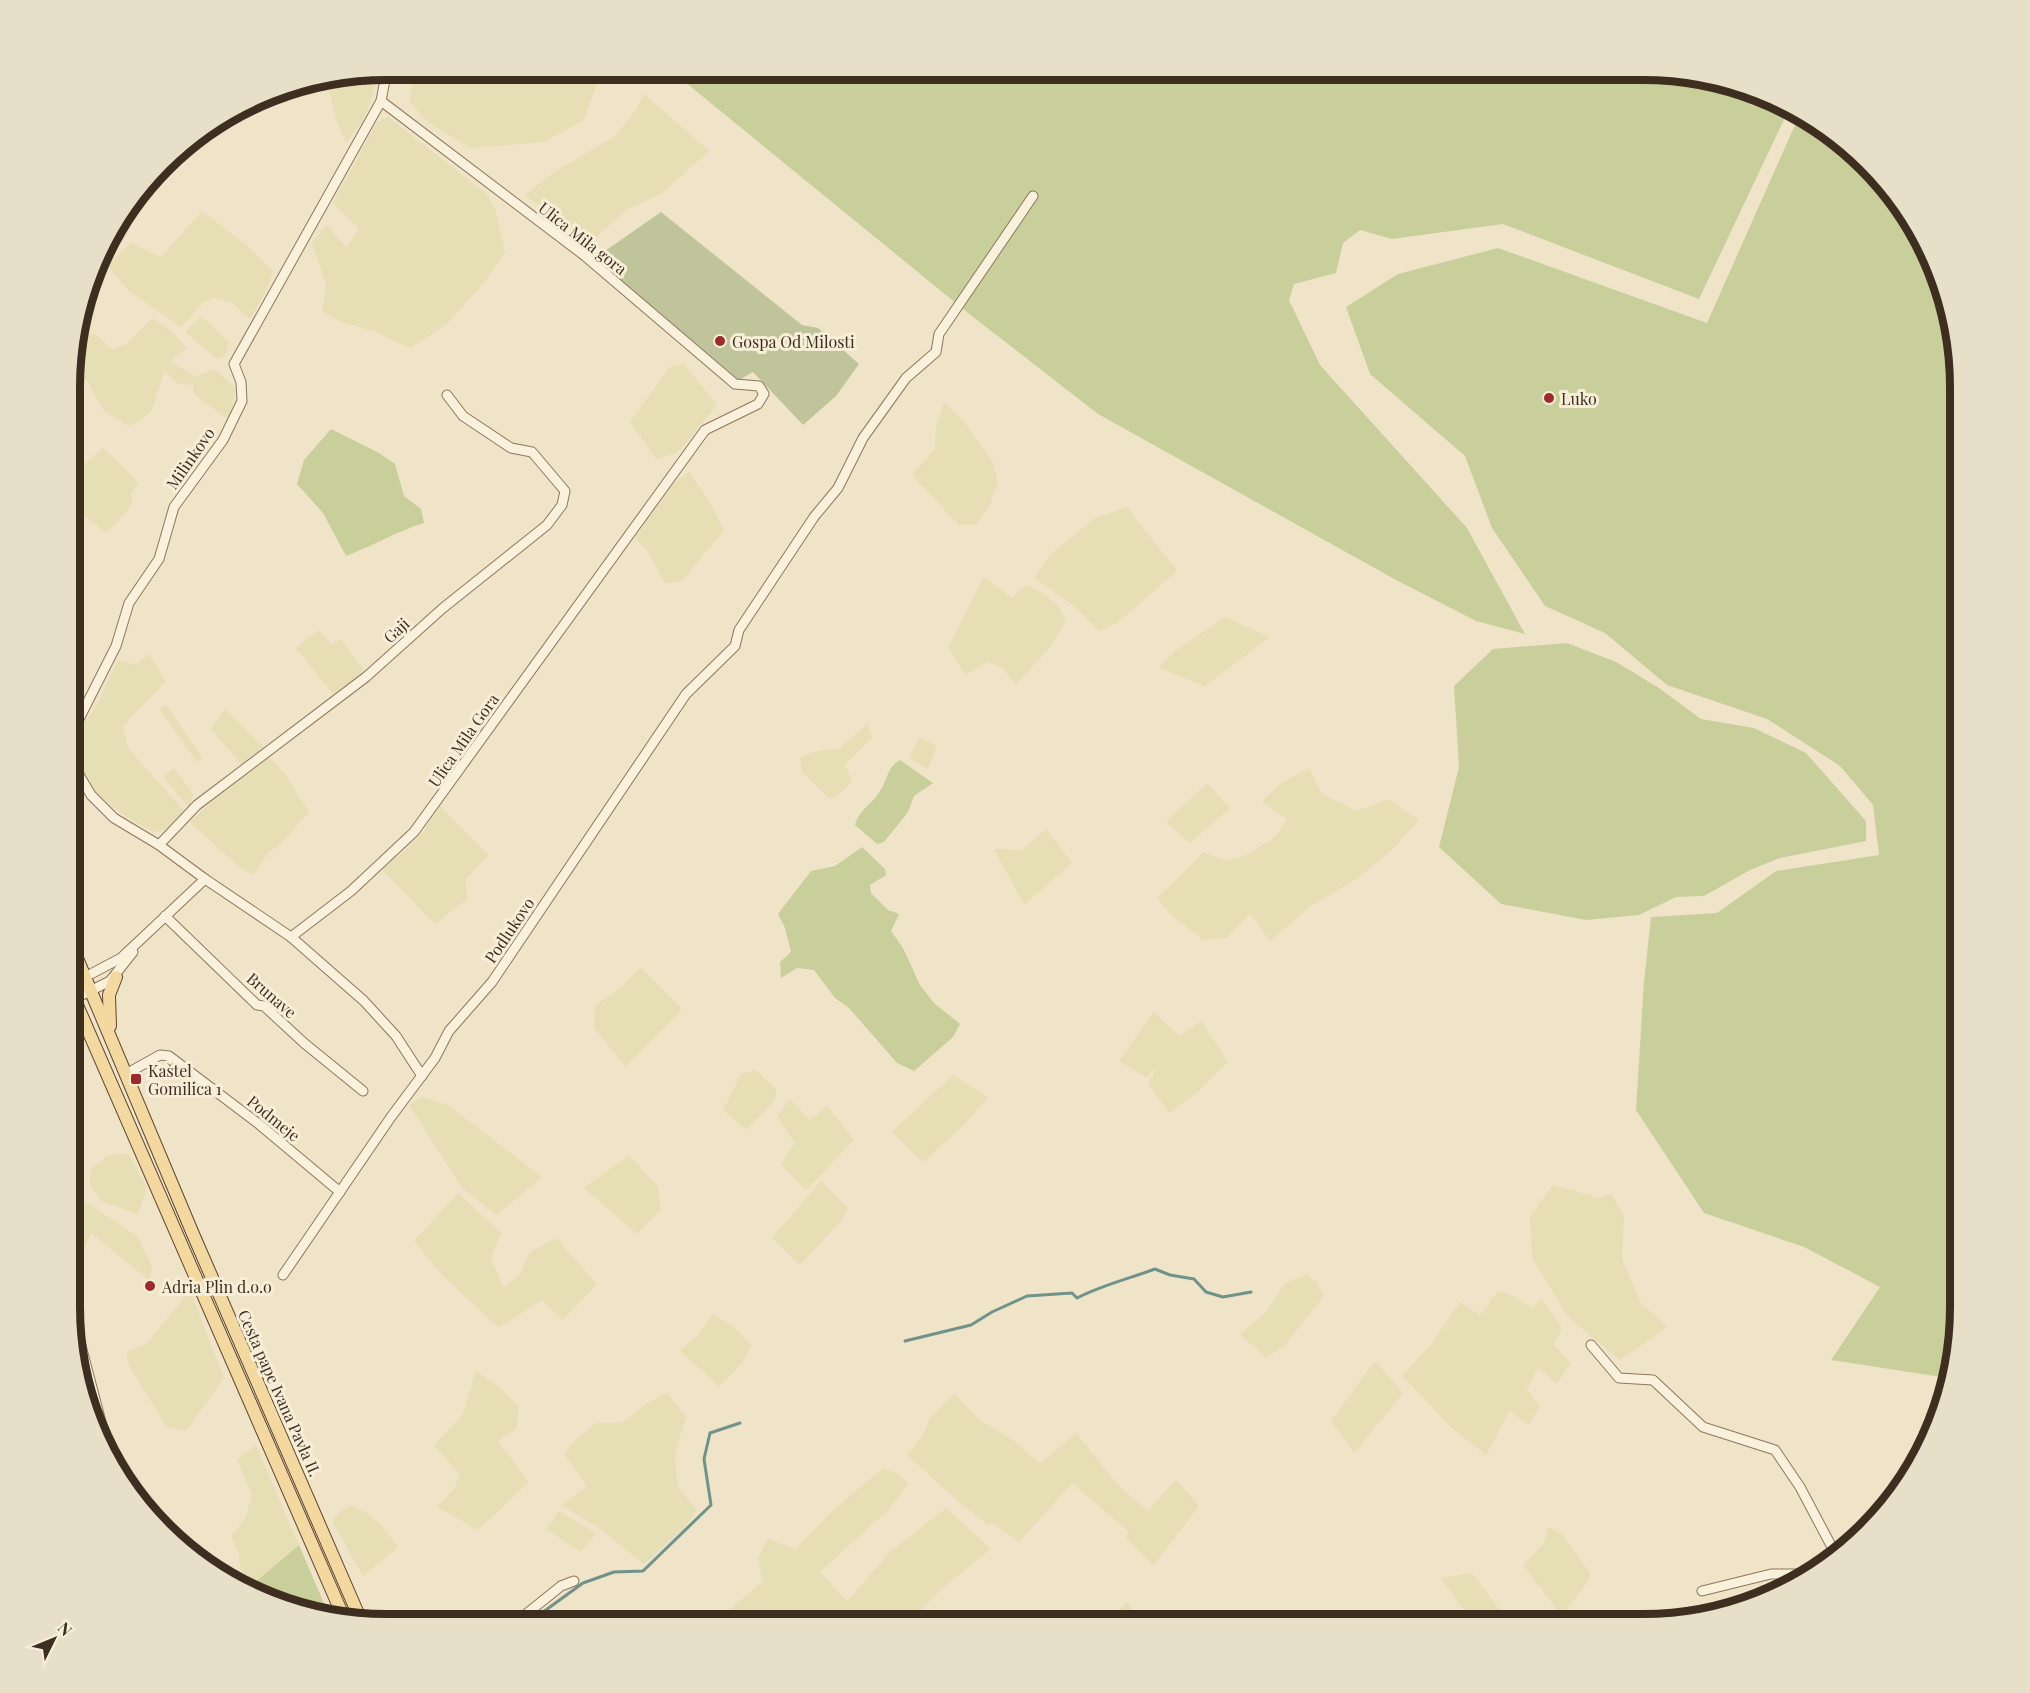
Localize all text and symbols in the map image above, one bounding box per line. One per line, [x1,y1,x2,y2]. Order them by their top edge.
street label: Ulica Mila gora [535,197,631,279]
place label: Gospa Od Milosti [732,331,855,352]
marker: Gospa Od Milosti [713,334,727,348]
place label: Luko [1561,388,1597,409]
marker: Luko [1542,391,1556,405]
street label: Milinkovo [161,423,219,493]
street label: Gaji [379,613,414,647]
street label: Ulica Mila Gora [423,689,503,791]
street label: Podlukovo [479,893,539,967]
street label: Brunave [243,968,301,1022]
place label: Kaštel Gomilica 1 [148,1060,222,1099]
marker: Kaštel Gomilica 1 [129,1072,143,1086]
street label: Podmeje [243,1090,305,1146]
place label: Adria Plin d.o.o [161,1276,272,1297]
marker: Adria Plin d.o.o [143,1279,157,1293]
street label: Cesta pape Ivana Pavla II. [234,1306,326,1480]
north arrow [24,1609,84,1669]
text: N [54,1617,77,1640]

